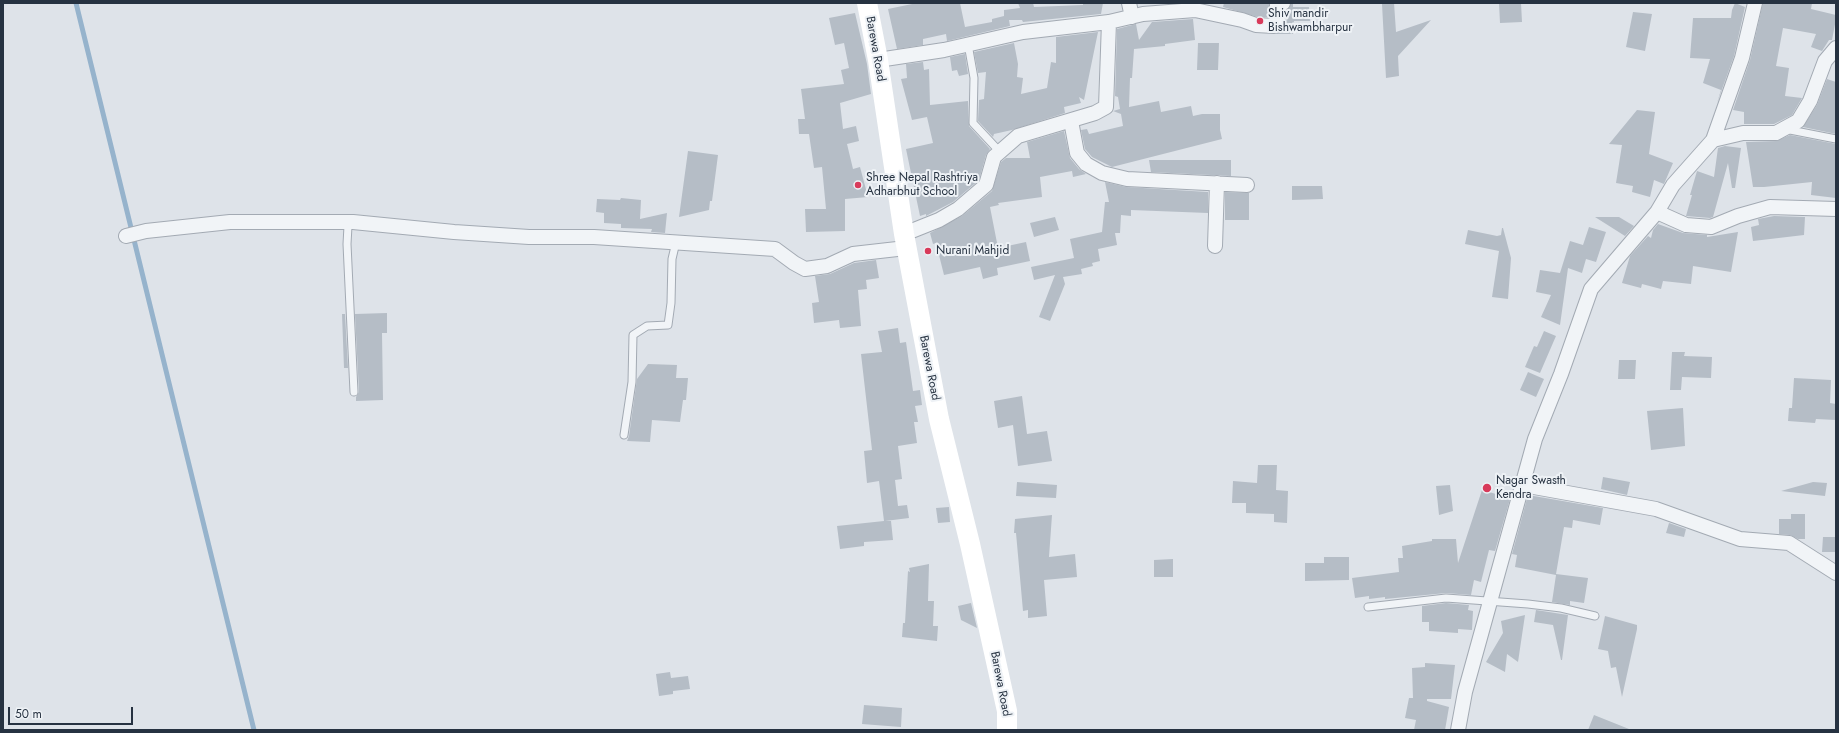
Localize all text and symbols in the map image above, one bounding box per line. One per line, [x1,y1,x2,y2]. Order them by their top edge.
place label: Shiv mandir Bishwambharpur [1268,7,1352,35]
street label: Barewa Road [862,15,888,83]
marker: Shiv mandir Bishwambharpur [1255,16,1265,26]
place label: Shree Nepal Rashtriya Adharbhut School [866,171,978,199]
marker: Shree Nepal Rashtriya Adharbhut School [853,180,863,190]
place label: Nurani Mahjid [936,244,1009,258]
marker: Nurani Mahjid [923,246,933,256]
street label: Barewa Road [916,334,942,402]
place label: Nagar Swasth Kendra [1496,474,1566,502]
marker: Nagar Swasth Kendra [1481,482,1493,494]
street label: Barewa Road [987,650,1013,718]
scale bar [10,699,135,725]
text: 50 m [15,705,42,723]

